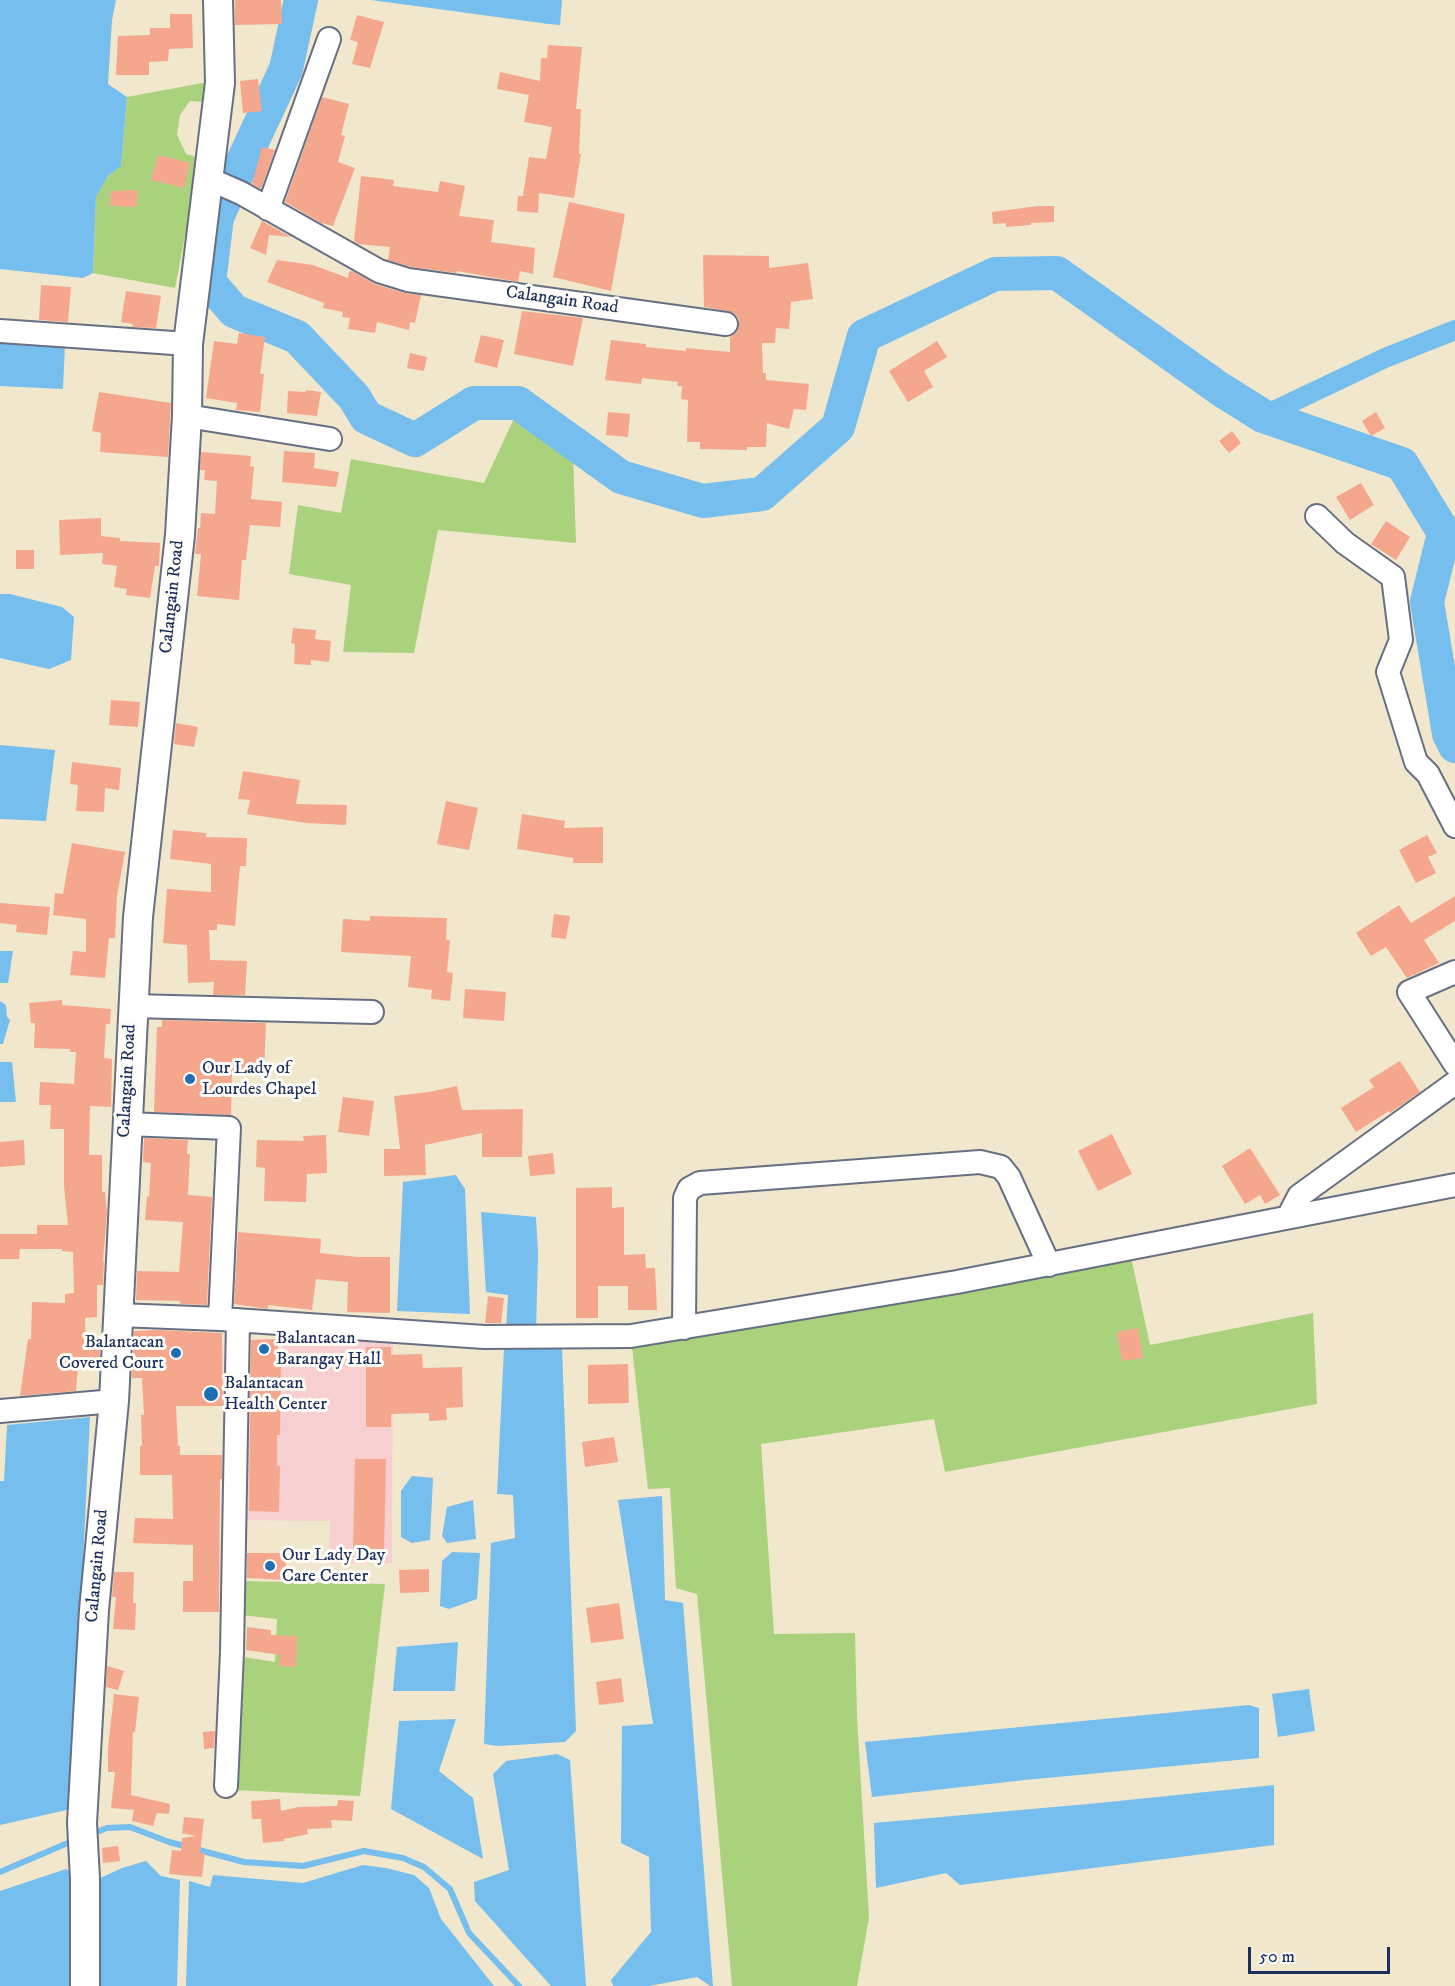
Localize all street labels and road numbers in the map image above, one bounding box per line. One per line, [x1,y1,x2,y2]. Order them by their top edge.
street label: Calangain Road [504,282,620,320]
street label: Calangain Road [156,539,190,655]
street label: Calangain Road [114,1024,142,1138]
street label: Calangain Road [82,1508,114,1624]

